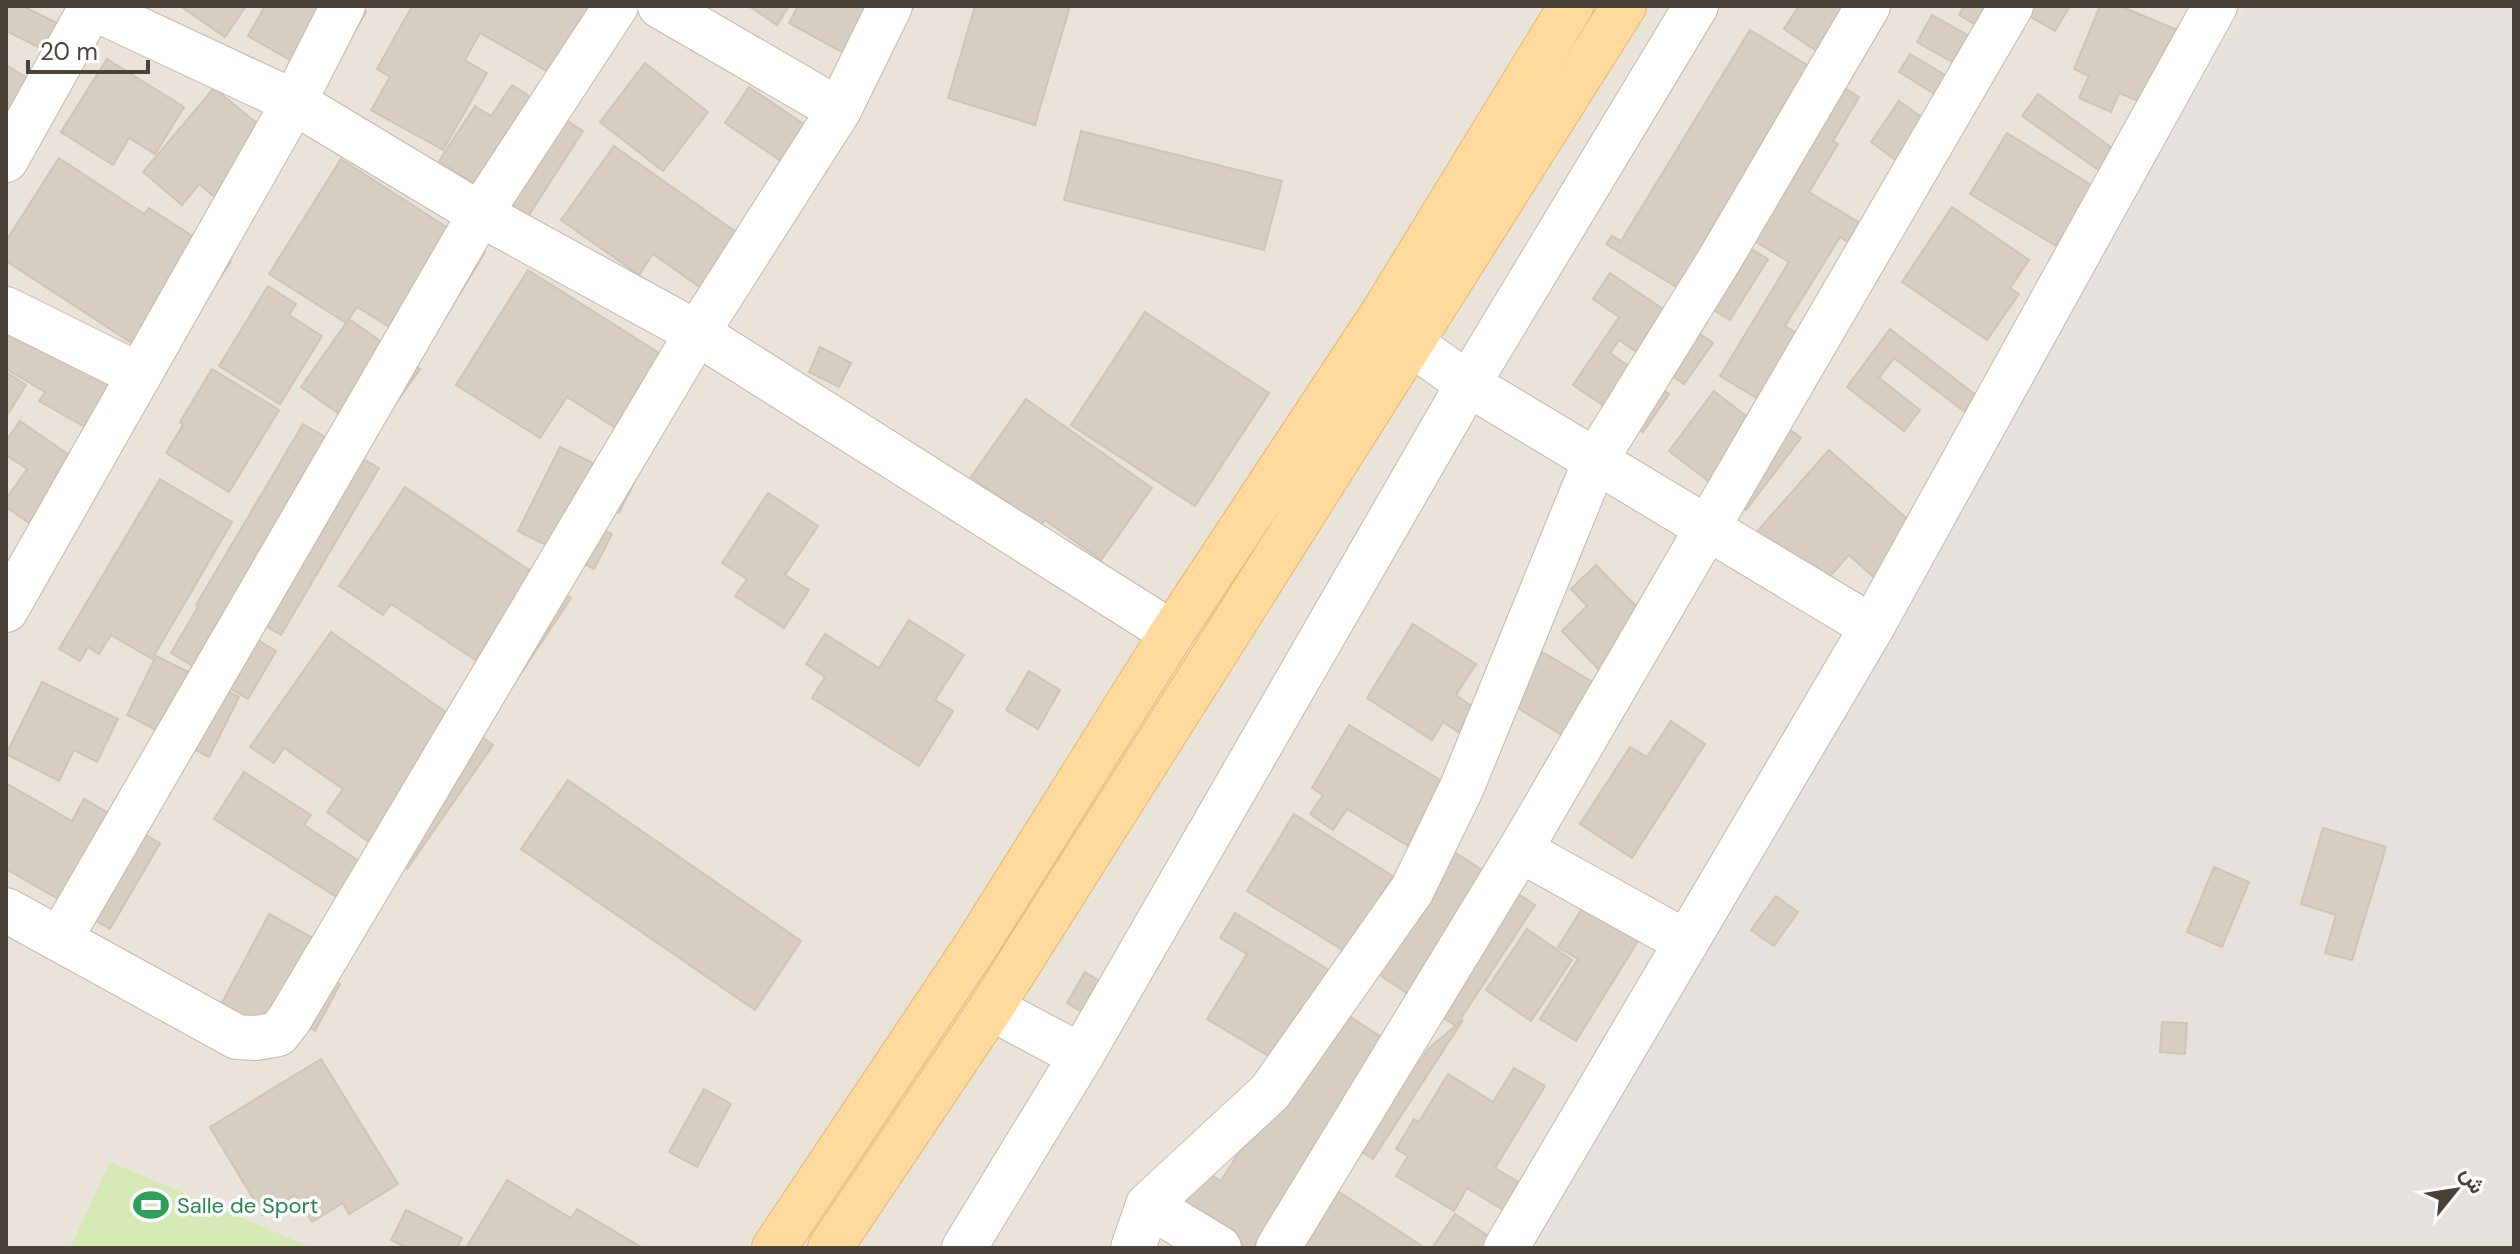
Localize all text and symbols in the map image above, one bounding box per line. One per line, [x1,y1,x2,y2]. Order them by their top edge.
scale bar [28,24,148,74]
text: 20 m [40,36,98,67]
north arrow [2416,1150,2496,1230]
text: ش [2454,1162,2492,1199]
sports icon: Salle de Sport [132,1186,170,1224]
place label: Salle de Sport [177,1191,318,1220]

